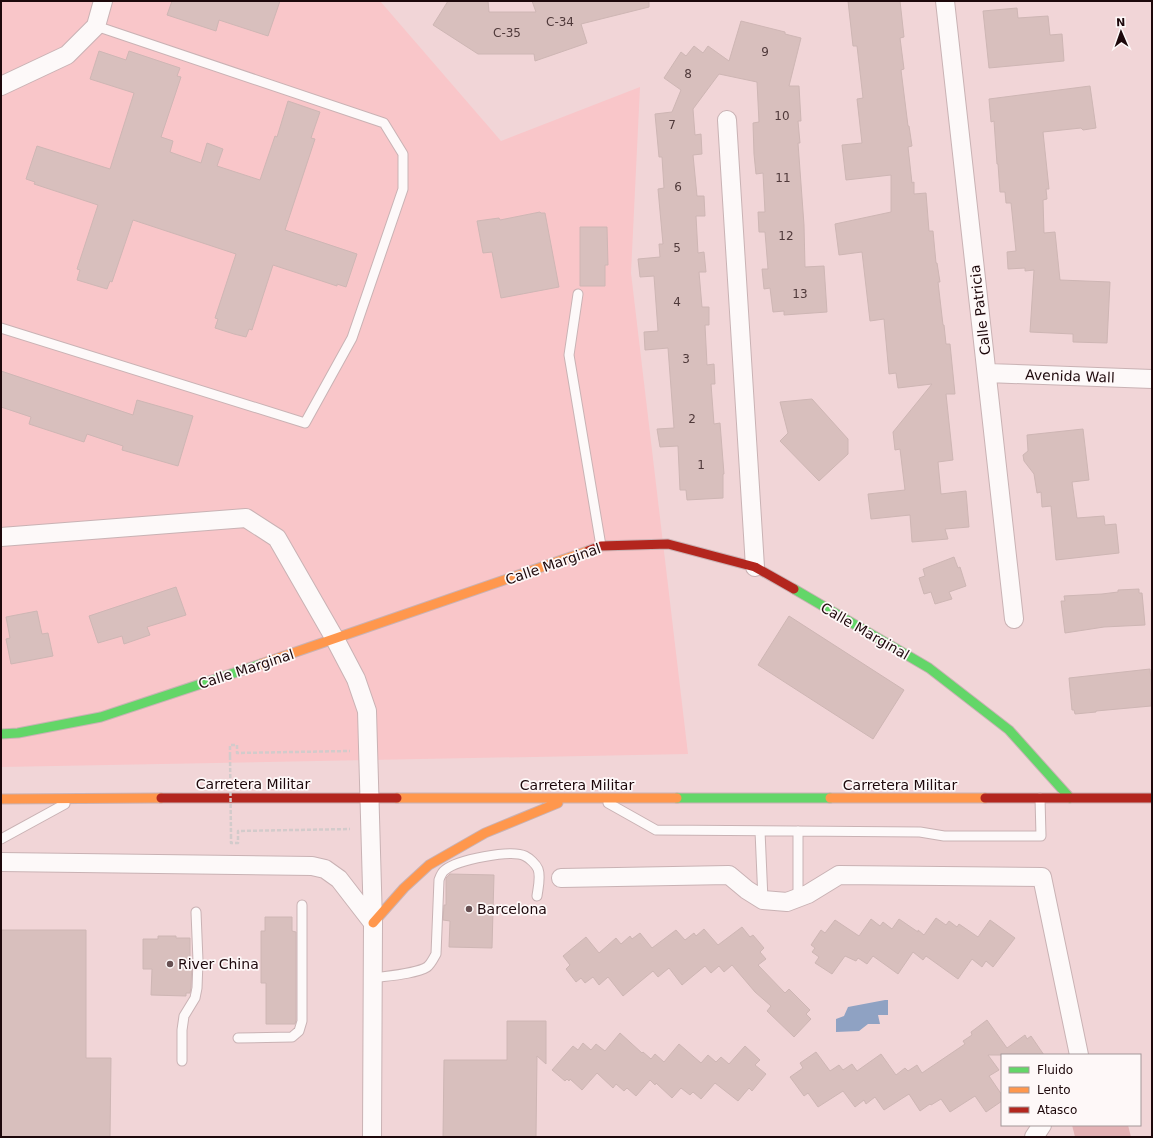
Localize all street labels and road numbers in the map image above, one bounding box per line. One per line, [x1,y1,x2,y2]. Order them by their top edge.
street label: Calle Patricia [967,264,993,356]
street label: Avenida Wall [1025,366,1115,386]
street label: Calle Marginal [503,540,603,588]
street label: Calle Marginal [818,599,912,663]
street label: Calle Marginal [196,646,296,692]
street label: Carretera Militar [196,776,310,792]
street label: Carretera Militar [520,777,634,793]
street label: Carretera Militar [843,777,957,793]

